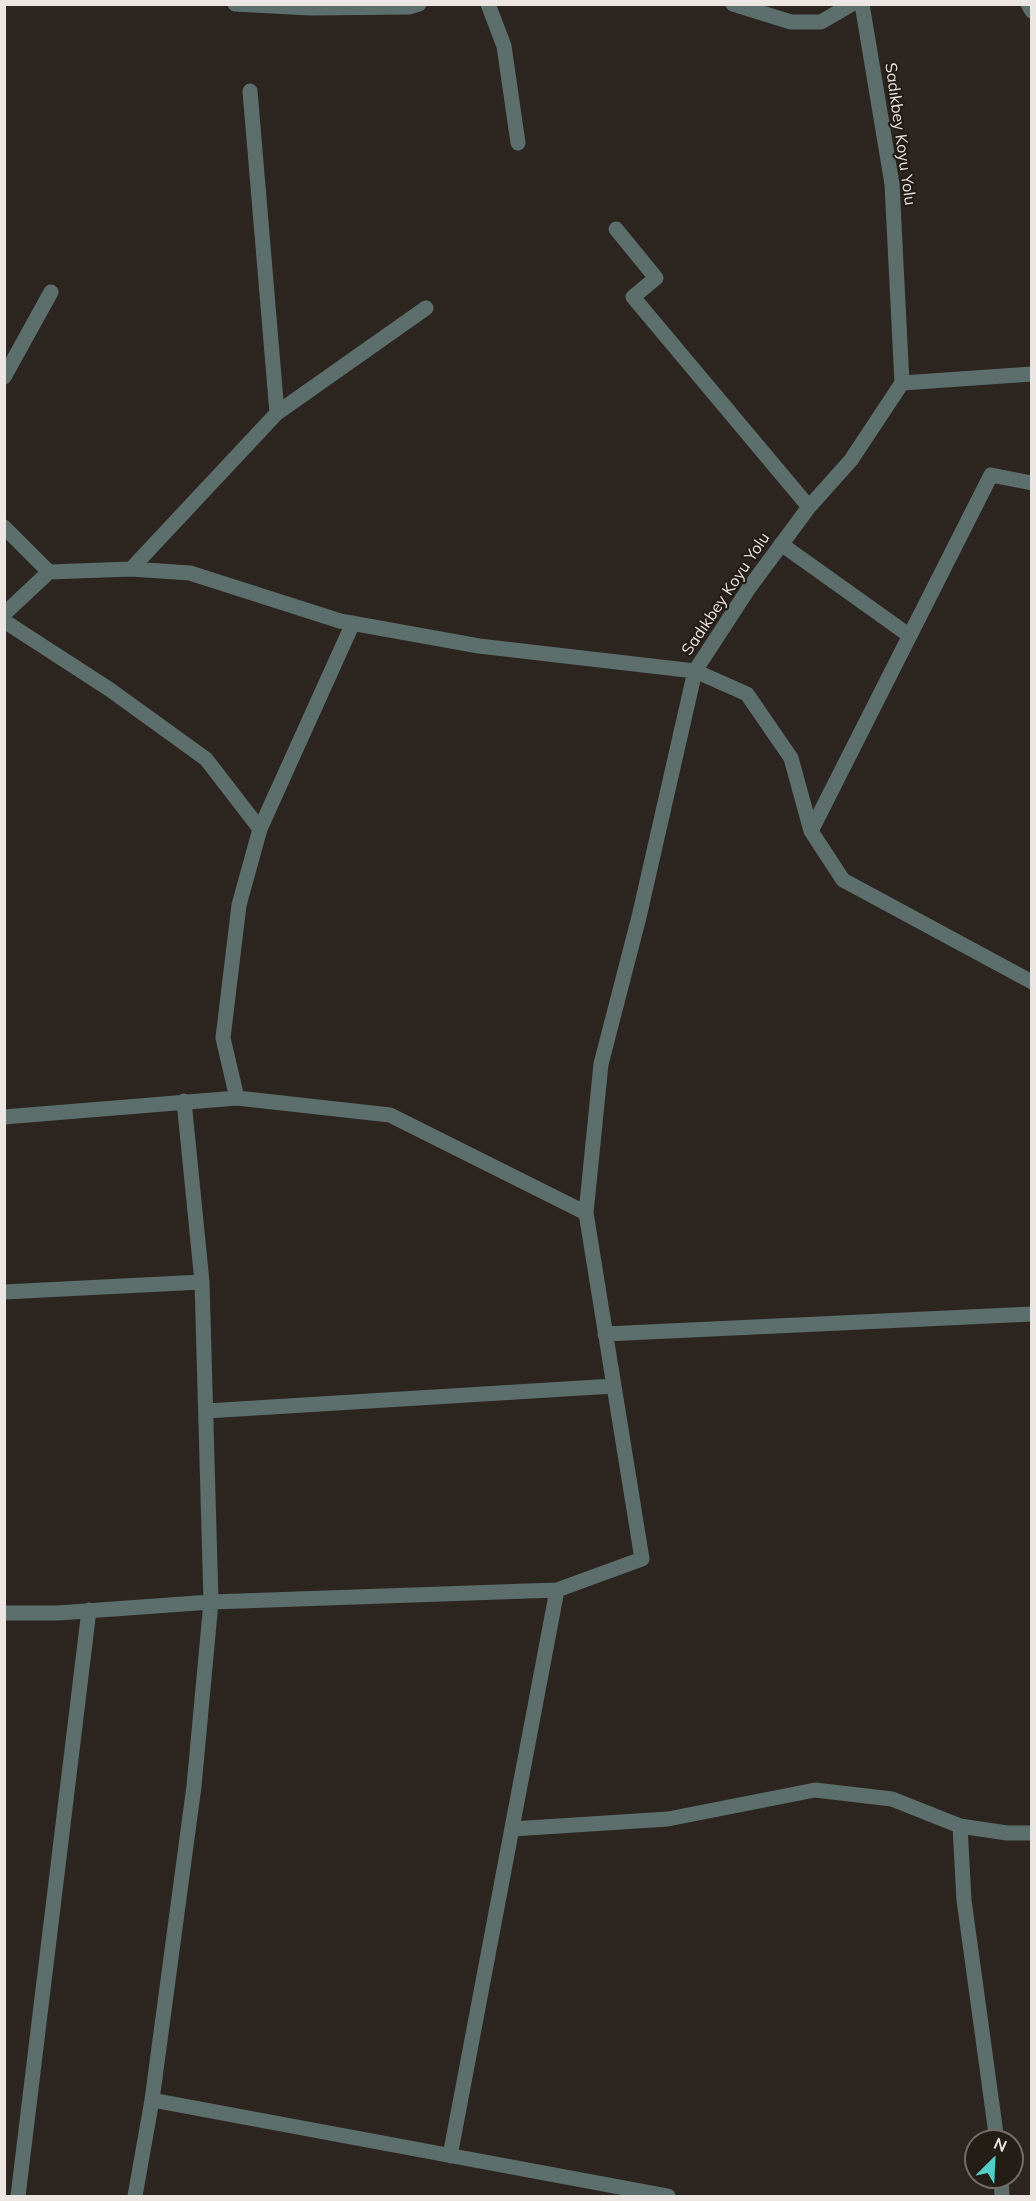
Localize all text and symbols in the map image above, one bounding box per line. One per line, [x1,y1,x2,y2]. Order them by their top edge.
street label: Sadıkbey Koyu Yolu [881,62,919,206]
street label: Sadıkbey Koyu Yolu [678,529,774,659]
north arrow [964,2129,1024,2189]
text: N [991,2133,1010,2156]

